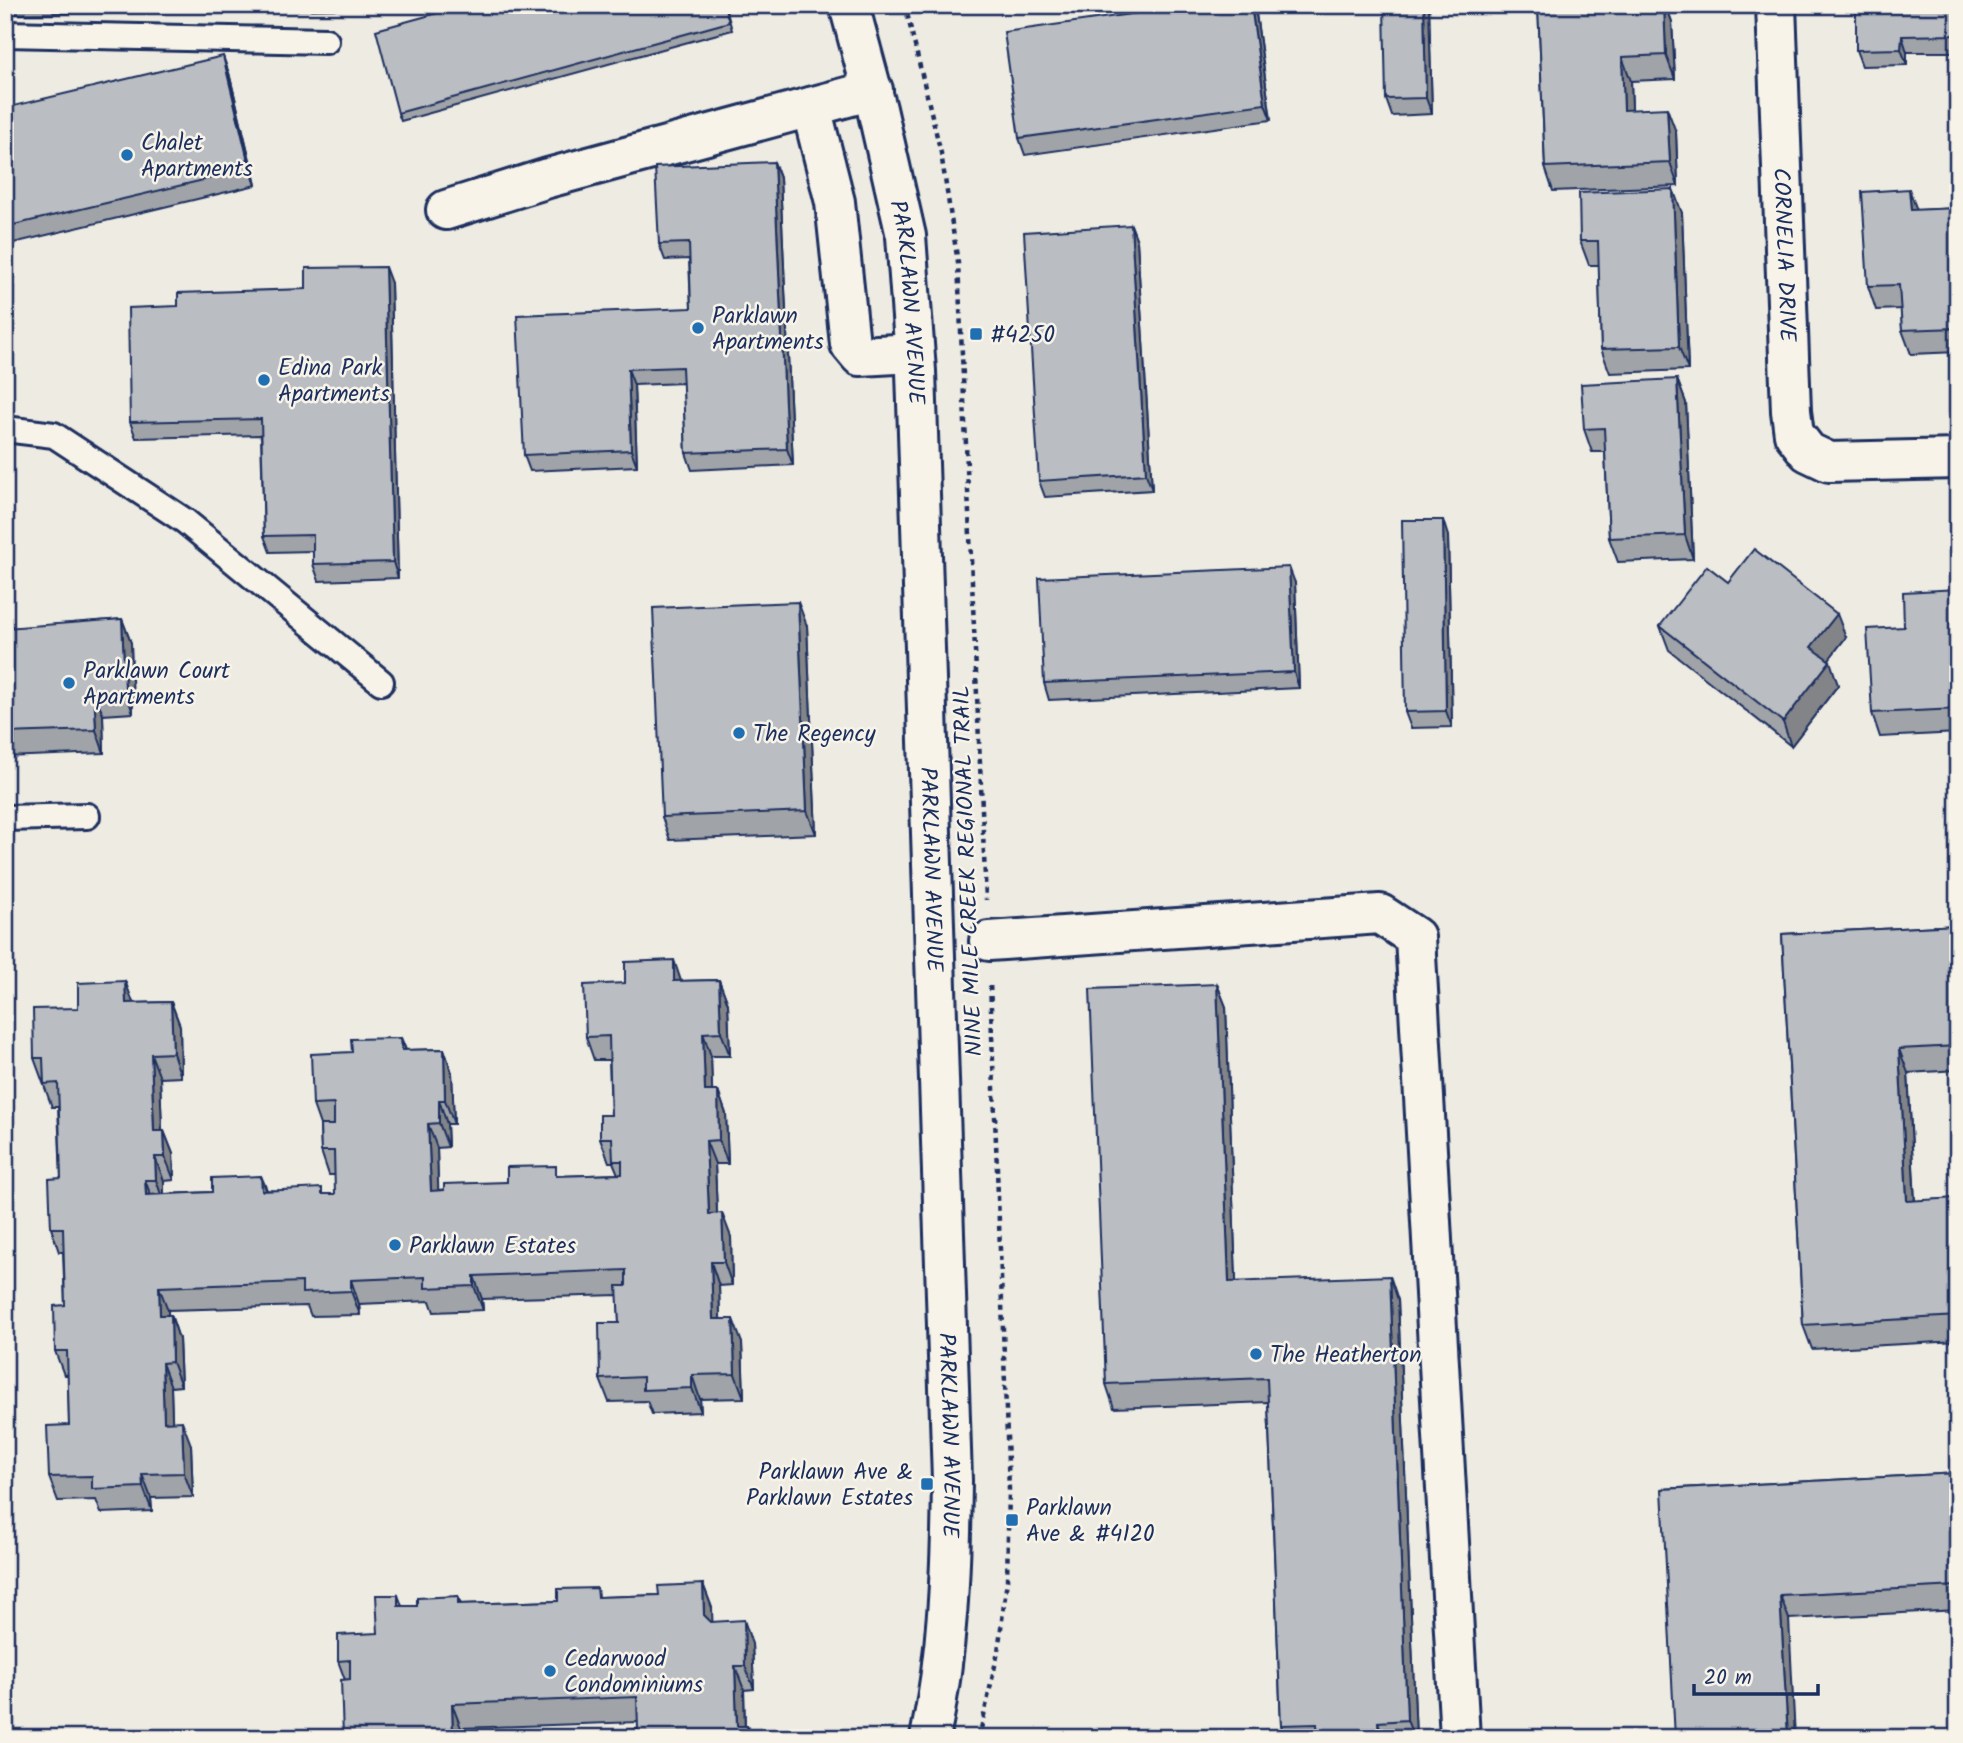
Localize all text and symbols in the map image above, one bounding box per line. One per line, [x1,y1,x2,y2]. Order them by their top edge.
place label: Chalet Apartments [141,126,253,188]
marker: Chalet Apartments [119,147,135,163]
street label: CORNELIA DRIVE [1762,167,1804,343]
street label: PARKLAWN AVENUE [878,197,933,406]
place label: Parklawn Apartments [712,299,824,361]
place label: #4250 [990,318,1055,354]
marker: Parklawn Apartments [690,320,706,336]
marker: #4250 [968,326,984,342]
place label: Edina Park Apartments [278,351,390,413]
marker: Edina Park Apartments [256,372,272,388]
place label: Parklawn Court Apartments [83,654,231,716]
marker: Parklawn Court Apartments [61,675,77,691]
street label: NINE MILE CREEK REGIONAL TRAIL [945,685,993,1057]
place label: The Regency [753,717,876,753]
marker: The Regency [731,725,747,741]
street label: PARKLAWN AVENUE [909,766,952,973]
place label: Parklawn Estates [409,1229,576,1265]
marker: Parklawn Estates [387,1237,403,1253]
street label: PARKLAWN AVENUE [927,1332,968,1539]
place label: The Heatherton [1270,1338,1422,1374]
marker: The Heatherton [1248,1346,1264,1362]
place label: Parklawn Ave & Parklawn Estates [746,1455,913,1517]
marker: Parklawn Ave & Parklawn Estates [919,1476,935,1492]
place label: Parklawn Ave & #4120 [1026,1491,1155,1553]
marker: Parklawn Ave & #4120 [1004,1512,1020,1528]
place label: Cedarwood Condominiums [564,1642,703,1704]
scale bar [1694,1652,1818,1696]
text: 20 m [1704,1662,1752,1695]
marker: Cedarwood Condominiums [542,1663,558,1679]

